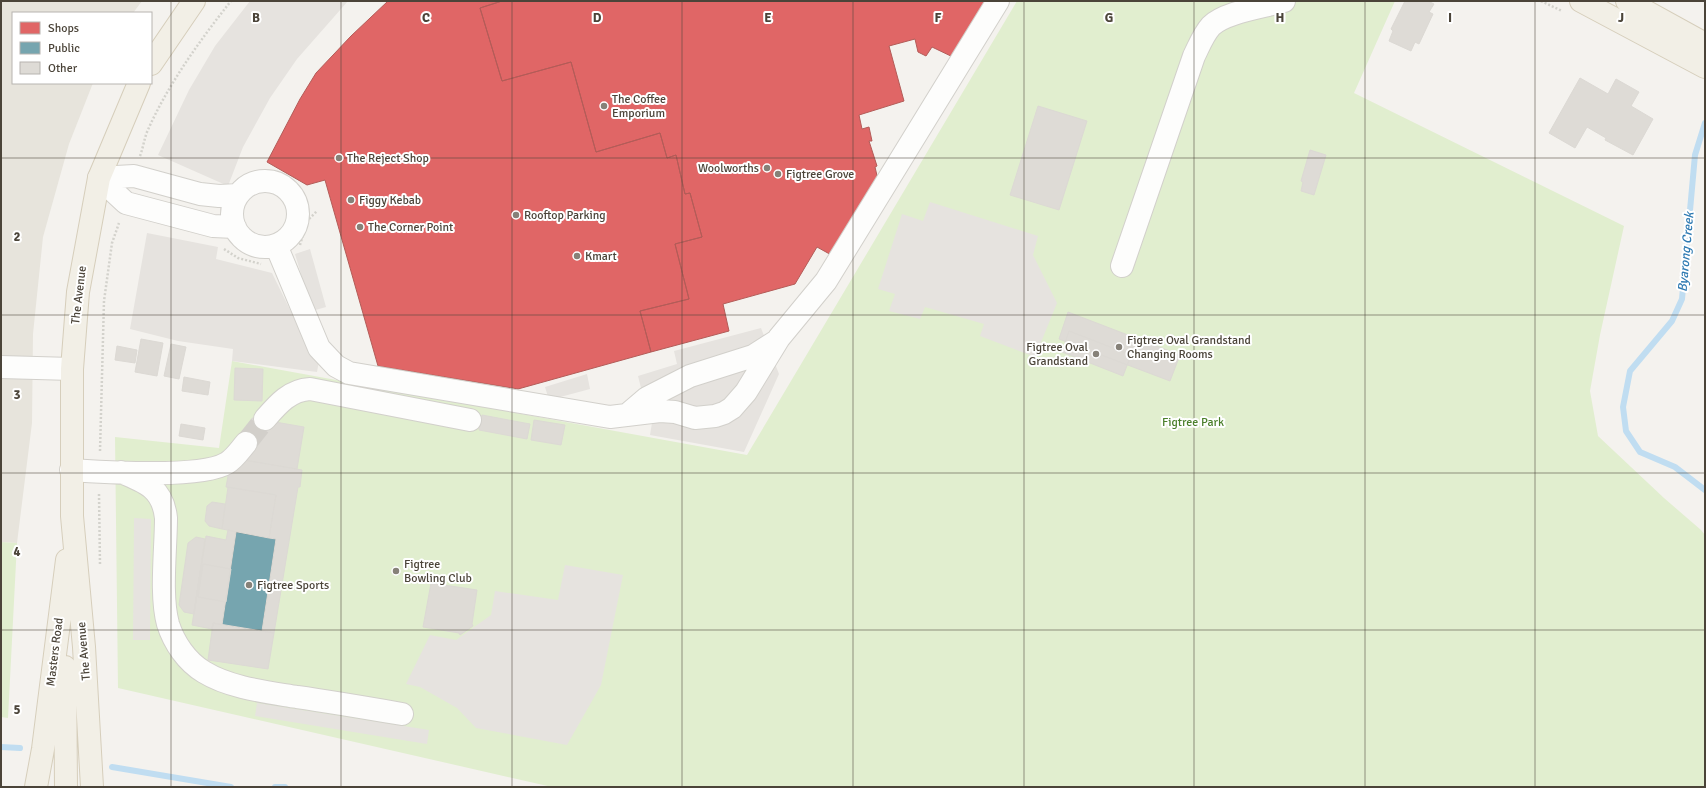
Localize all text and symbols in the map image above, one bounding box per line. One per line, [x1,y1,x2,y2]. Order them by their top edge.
text: B [252,10,260,26]
text: C [422,10,430,26]
text: D [593,10,602,26]
text: E [764,10,772,26]
text: F [935,10,942,26]
text: G [1105,10,1113,26]
text: H [1276,10,1284,26]
text: I [1448,10,1452,26]
text: J [1618,10,1624,26]
legend [12,12,152,84]
text: Shops [48,21,79,36]
text: Public [48,41,80,56]
text: Other [48,61,78,76]
place label: The Coffee Emporium [612,92,666,121]
marker: The Coffee Emporium [599,101,609,111]
place label: The Reject Shop [347,151,429,166]
marker: The Reject Shop [334,153,344,163]
place label: Woolworths [698,161,759,176]
marker: Woolworths [762,163,772,173]
place label: Figtree Grove [786,167,854,182]
marker: Figtree Grove [773,169,783,179]
place label: Figgy Kebab [359,193,421,208]
marker: Figgy Kebab [346,195,356,205]
place label: Rooftop Parking [524,208,606,223]
marker: Rooftop Parking [511,210,521,220]
water label: Byarong Creek [1675,210,1698,293]
place label: The Corner Point [368,220,453,235]
marker: The Corner Point [355,222,365,232]
text: 2 [13,229,21,245]
place label: Kmart [585,249,617,264]
marker: Kmart [572,251,582,261]
street label: The Avenue [68,265,90,325]
place label: Figtree Oval Grandstand Changing Rooms [1127,333,1251,362]
place label: Figtree Oval Grandstand [1026,340,1088,369]
marker: Figtree Oval Grandstand Changing Rooms [1114,342,1124,352]
marker: Figtree Oval Grandstand [1091,349,1101,359]
text: 3 [13,387,21,403]
park label: Figtree Park [1162,415,1224,430]
text: 4 [13,544,21,560]
place label: Figtree Bowling Club [404,557,472,586]
marker: Figtree Bowling Club [391,566,401,576]
place label: Figtree Sports [257,578,329,593]
marker: Figtree Sports [244,580,254,590]
street label: Masters Road [43,617,67,687]
street label: The Avenue [74,621,94,681]
text: 5 [13,702,21,718]

